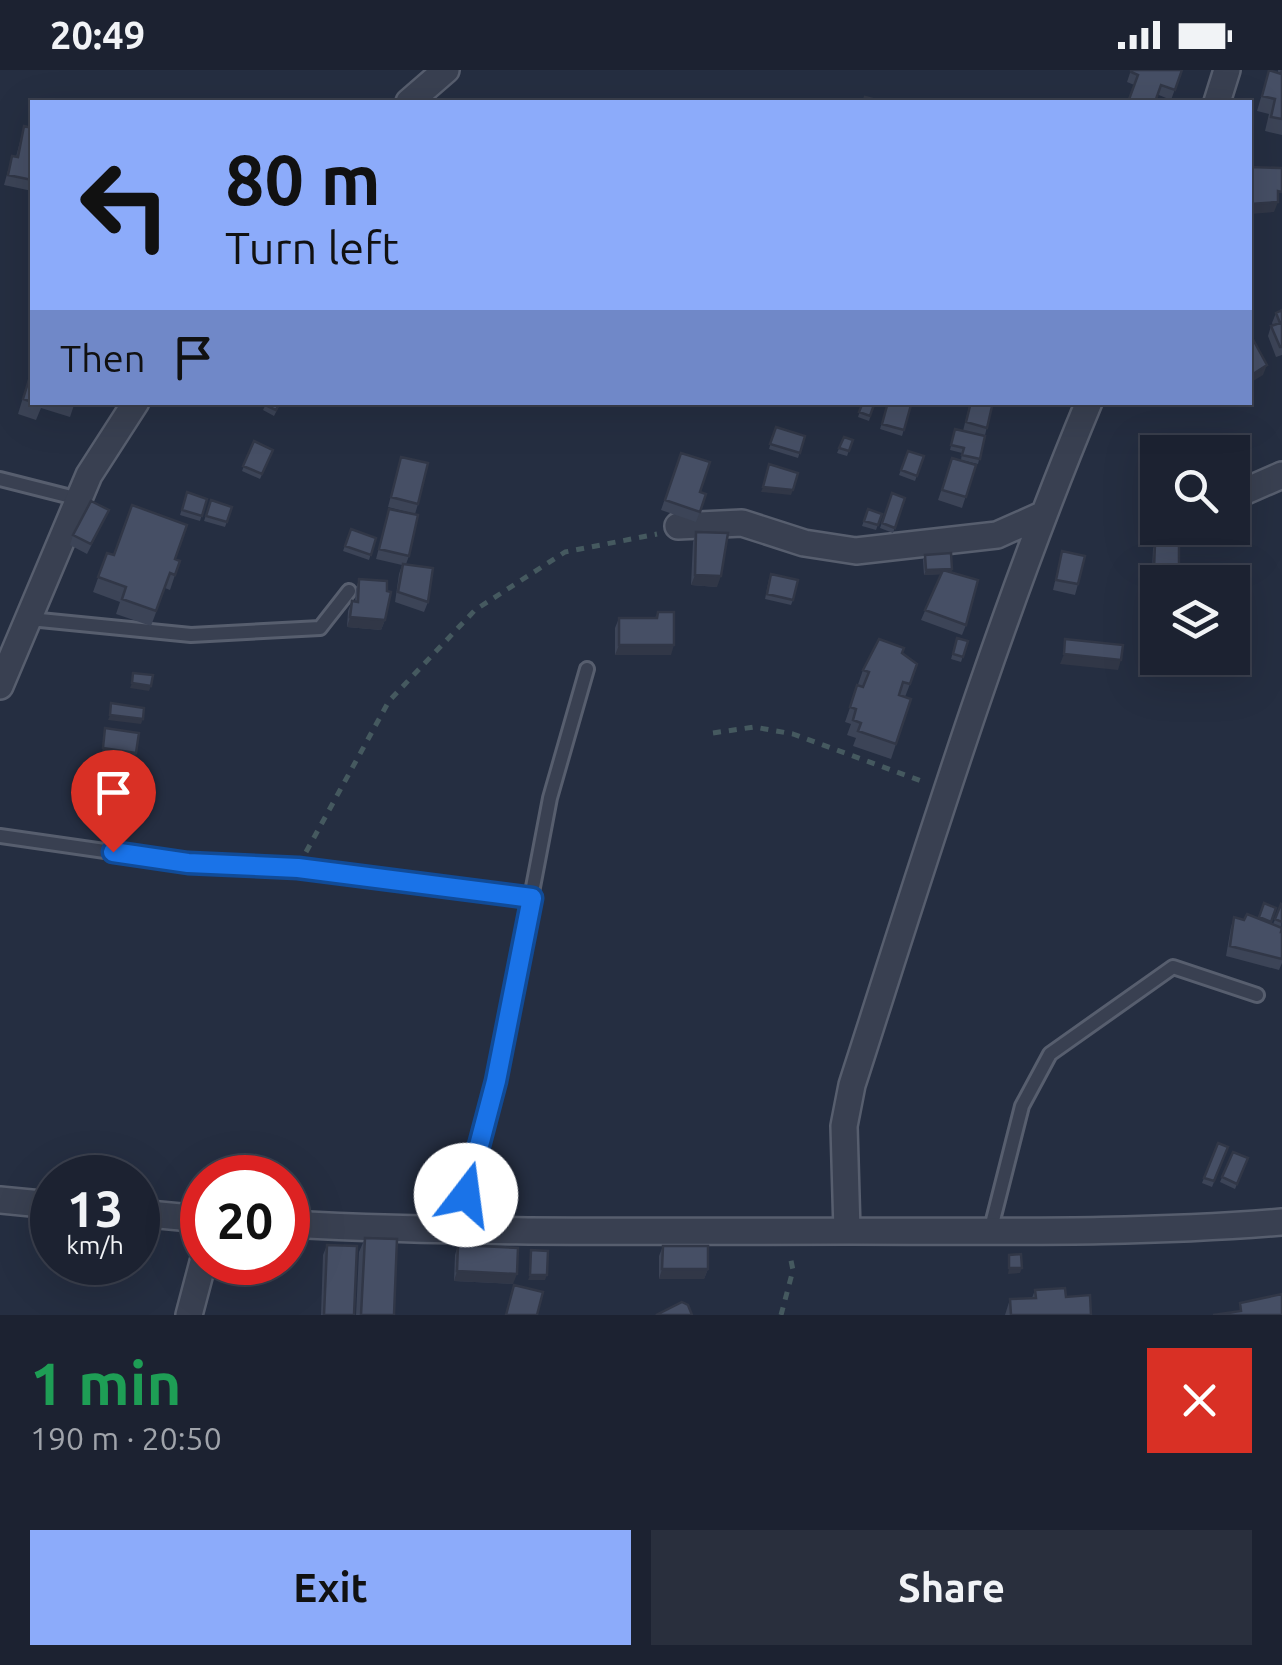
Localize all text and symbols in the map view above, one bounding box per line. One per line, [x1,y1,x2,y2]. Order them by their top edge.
text: 20:49 [50,14,145,56]
icon: left [60,140,190,270]
text: 80 m [225,140,381,218]
text: Turn left [225,222,399,273]
icon: arrive [166,330,221,385]
text: Then [60,337,146,379]
map controls [1140,435,1250,675]
button: search [1140,435,1250,545]
button: layers [1140,565,1250,675]
pin [71,750,156,853]
icon: arrive [86,765,141,820]
position arrow [414,1143,518,1247]
speed limit sign: 20 [180,1155,310,1285]
text: 13 [67,1180,123,1236]
text: km/h [66,1231,124,1259]
button: close [1147,1348,1252,1453]
text: 1 min [30,1349,182,1416]
text: 190 m · 20:50 [30,1420,222,1456]
button: Exit [30,1530,631,1645]
button: Share [651,1530,1252,1645]

